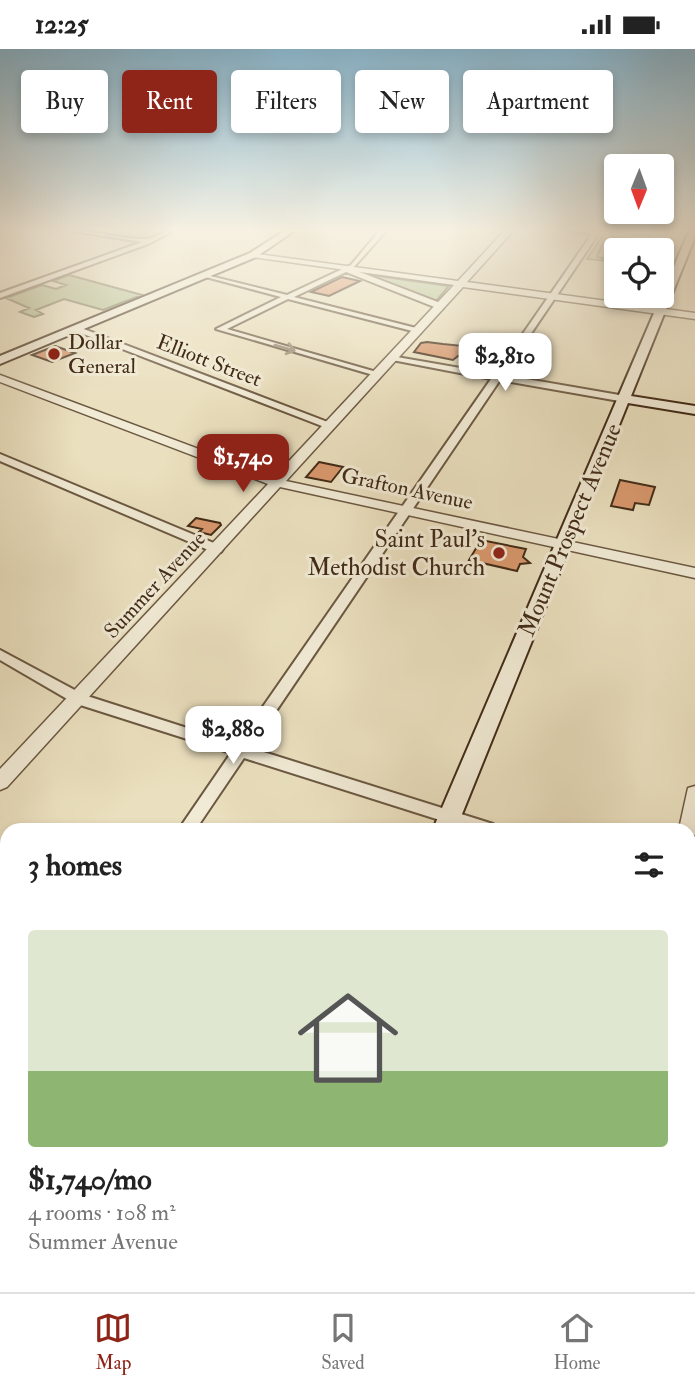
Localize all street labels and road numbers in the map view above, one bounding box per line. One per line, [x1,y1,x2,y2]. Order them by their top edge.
street label: Elliott Street [153,329,265,393]
street label: Mount Prospect Avenue [511,419,629,641]
street label: Grafton Avenue [339,462,475,516]
street label: Summer Avenue [98,526,212,644]

